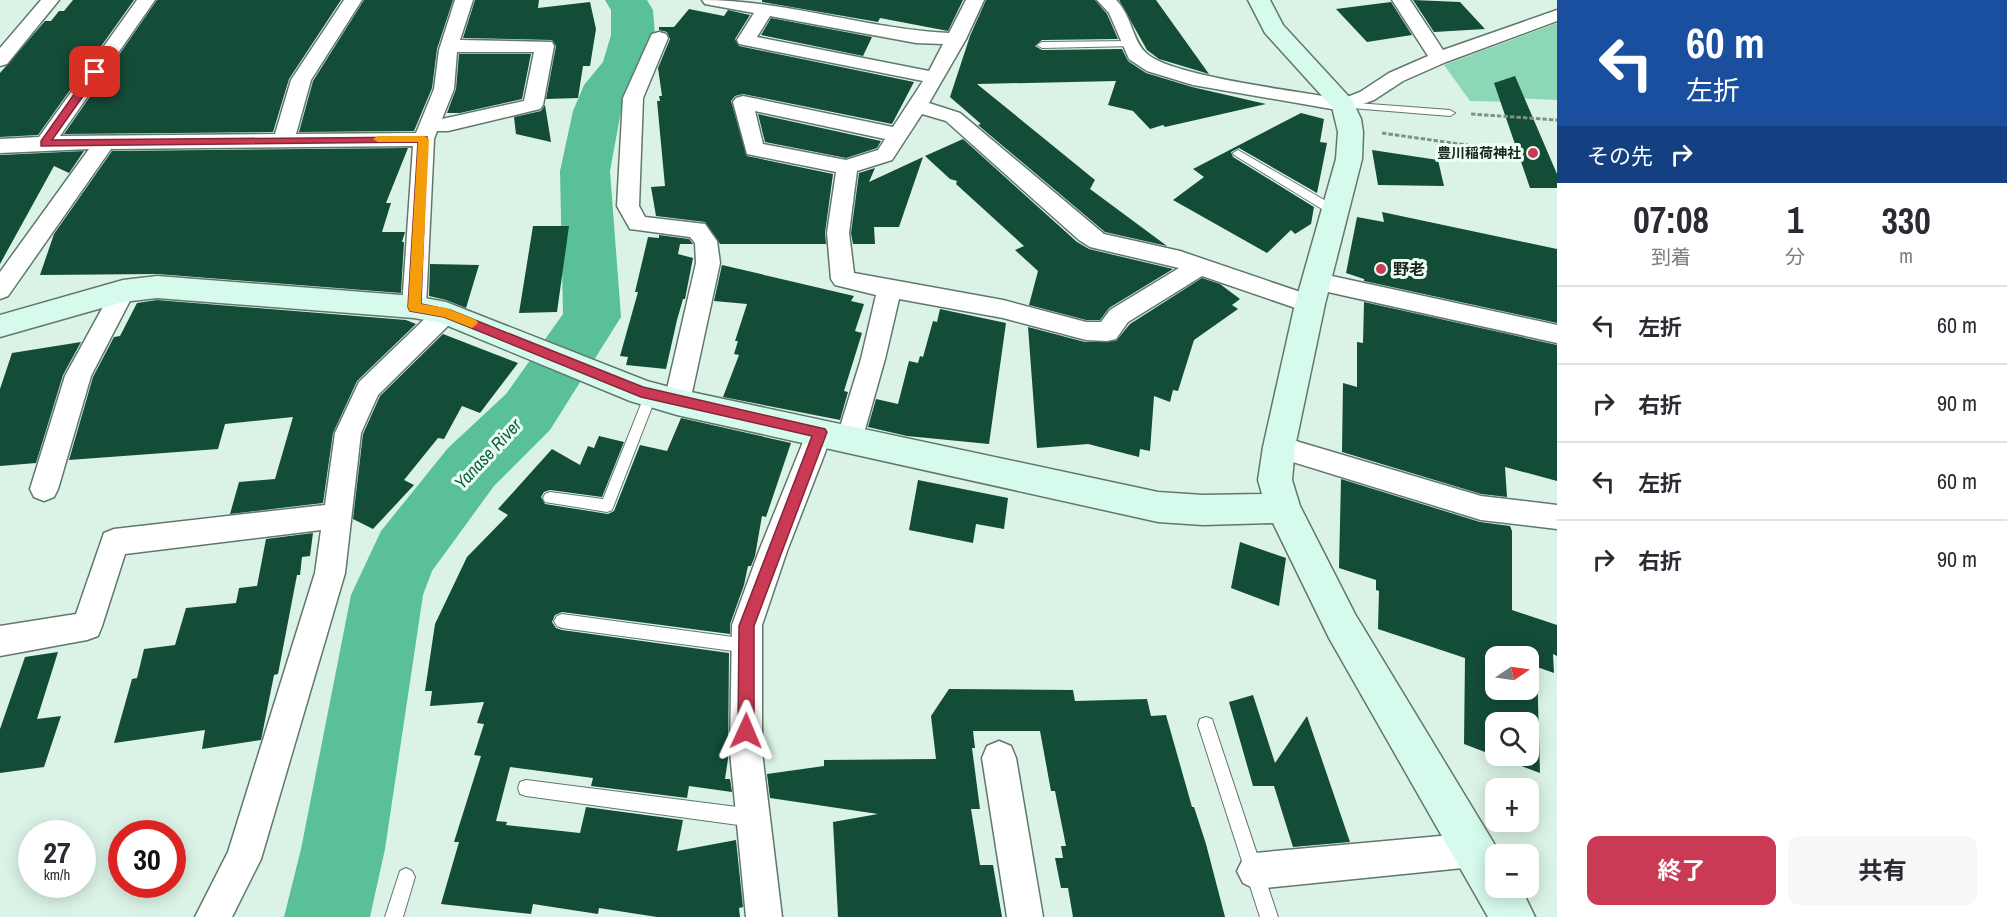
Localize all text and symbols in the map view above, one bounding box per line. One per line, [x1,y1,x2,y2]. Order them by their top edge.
text: 60 m [1686,15,1765,71]
icon: left [1587,24,1665,102]
pin [69,46,120,97]
icon: arrive [78,55,111,88]
text: 左折 [1686,72,1740,108]
icon: right [1665,138,1698,171]
text: その先 [1587,141,1653,171]
place label: 豊川稲荷神社 [1437,144,1521,162]
marker: 豊川稲荷神社 [1526,146,1540,160]
text: 07:08 [1633,196,1709,244]
text: 1 [1787,196,1803,244]
text: 330 [1881,197,1931,245]
text: m [1899,242,1913,269]
text: 到着 [1651,243,1691,270]
text: 分 [1785,243,1805,270]
place label: 野老 [1393,258,1425,280]
marker: 野老 [1374,262,1388,276]
icon: left [1587,309,1620,342]
text: 60 m [1937,310,1977,340]
text: 左折 [1638,312,1682,342]
icon: right [1587,387,1620,420]
text: 90 m [1937,388,1977,418]
text: 右折 [1638,390,1682,420]
water label: Yanase River [448,412,528,494]
icon: left [1587,465,1620,498]
text: 60 m [1937,466,1977,496]
text: 左折 [1638,468,1682,498]
icon: right [1587,543,1620,576]
text: 90 m [1937,544,1977,574]
text: 右折 [1638,546,1682,576]
north arrow [1485,646,1539,700]
map controls [1485,646,1539,898]
position arrow [714,699,778,763]
button: search [1485,712,1539,766]
button: + [1485,778,1539,832]
speed limit sign: 30 [108,820,186,898]
text: 27 [43,832,71,872]
button: 終了 [1587,836,1776,905]
button: 共有 [1788,836,1977,905]
button: − [1485,844,1539,898]
text: km/h [44,864,70,885]

